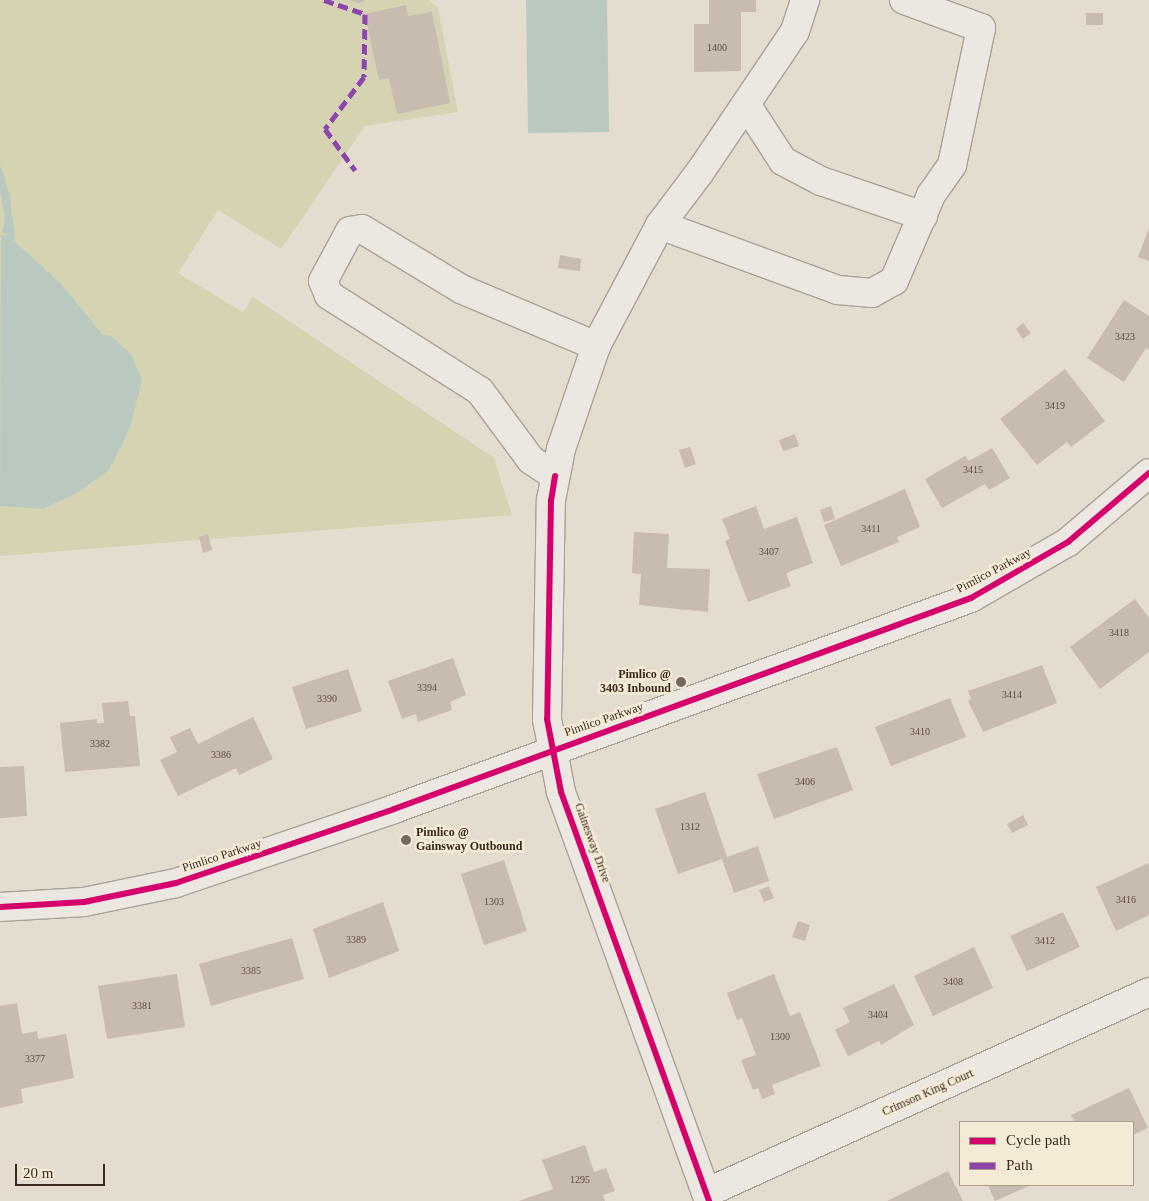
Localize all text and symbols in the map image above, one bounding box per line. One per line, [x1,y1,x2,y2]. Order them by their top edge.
house number: 1400 [707,42,727,54]
house number: 3423 [1115,331,1135,343]
house number: 3419 [1045,400,1065,412]
house number: 3415 [963,464,983,476]
house number: 3411 [861,523,881,535]
street label: Pimlico Parkway [954,545,1034,597]
house number: 3407 [759,546,779,558]
house number: 3418 [1109,627,1129,639]
place label: Pimlico @ 3403 Inbound [600,668,671,696]
marker: Pimlico @ 3403 Inbound [675,676,687,688]
house number: 3394 [417,682,437,694]
house number: 3414 [1002,689,1022,701]
house number: 3390 [317,693,337,705]
street label: Pimlico Parkway [563,700,645,740]
house number: 3410 [910,726,930,738]
house number: 3382 [90,738,110,750]
house number: 3386 [211,749,231,761]
house number: 3406 [795,776,815,788]
street label: Gainesway Drive [571,801,613,885]
house number: 1312 [680,821,700,833]
place label: Pimlico @ Gainsway Outbound [416,826,522,854]
marker: Pimlico @ Gainsway Outbound [400,834,412,846]
street label: Pimlico Parkway [181,836,263,876]
house number: 3416 [1116,894,1136,906]
house number: 1303 [484,896,504,908]
house number: 3389 [346,934,366,946]
house number: 3412 [1035,935,1055,947]
house number: 3385 [241,965,261,977]
house number: 3408 [943,976,963,988]
house number: 3381 [132,1000,152,1012]
house number: 3404 [868,1009,888,1021]
house number: 1300 [770,1031,790,1043]
house number: 3377 [25,1053,45,1065]
street label: Crimson King Court [880,1066,976,1120]
legend [959,1121,1134,1186]
text: Cycle path [1006,1132,1071,1148]
scale bar [18,1154,108,1186]
text: Path [1006,1157,1033,1173]
text: 20 m [23,1165,53,1181]
house number: 1295 [570,1174,590,1186]

